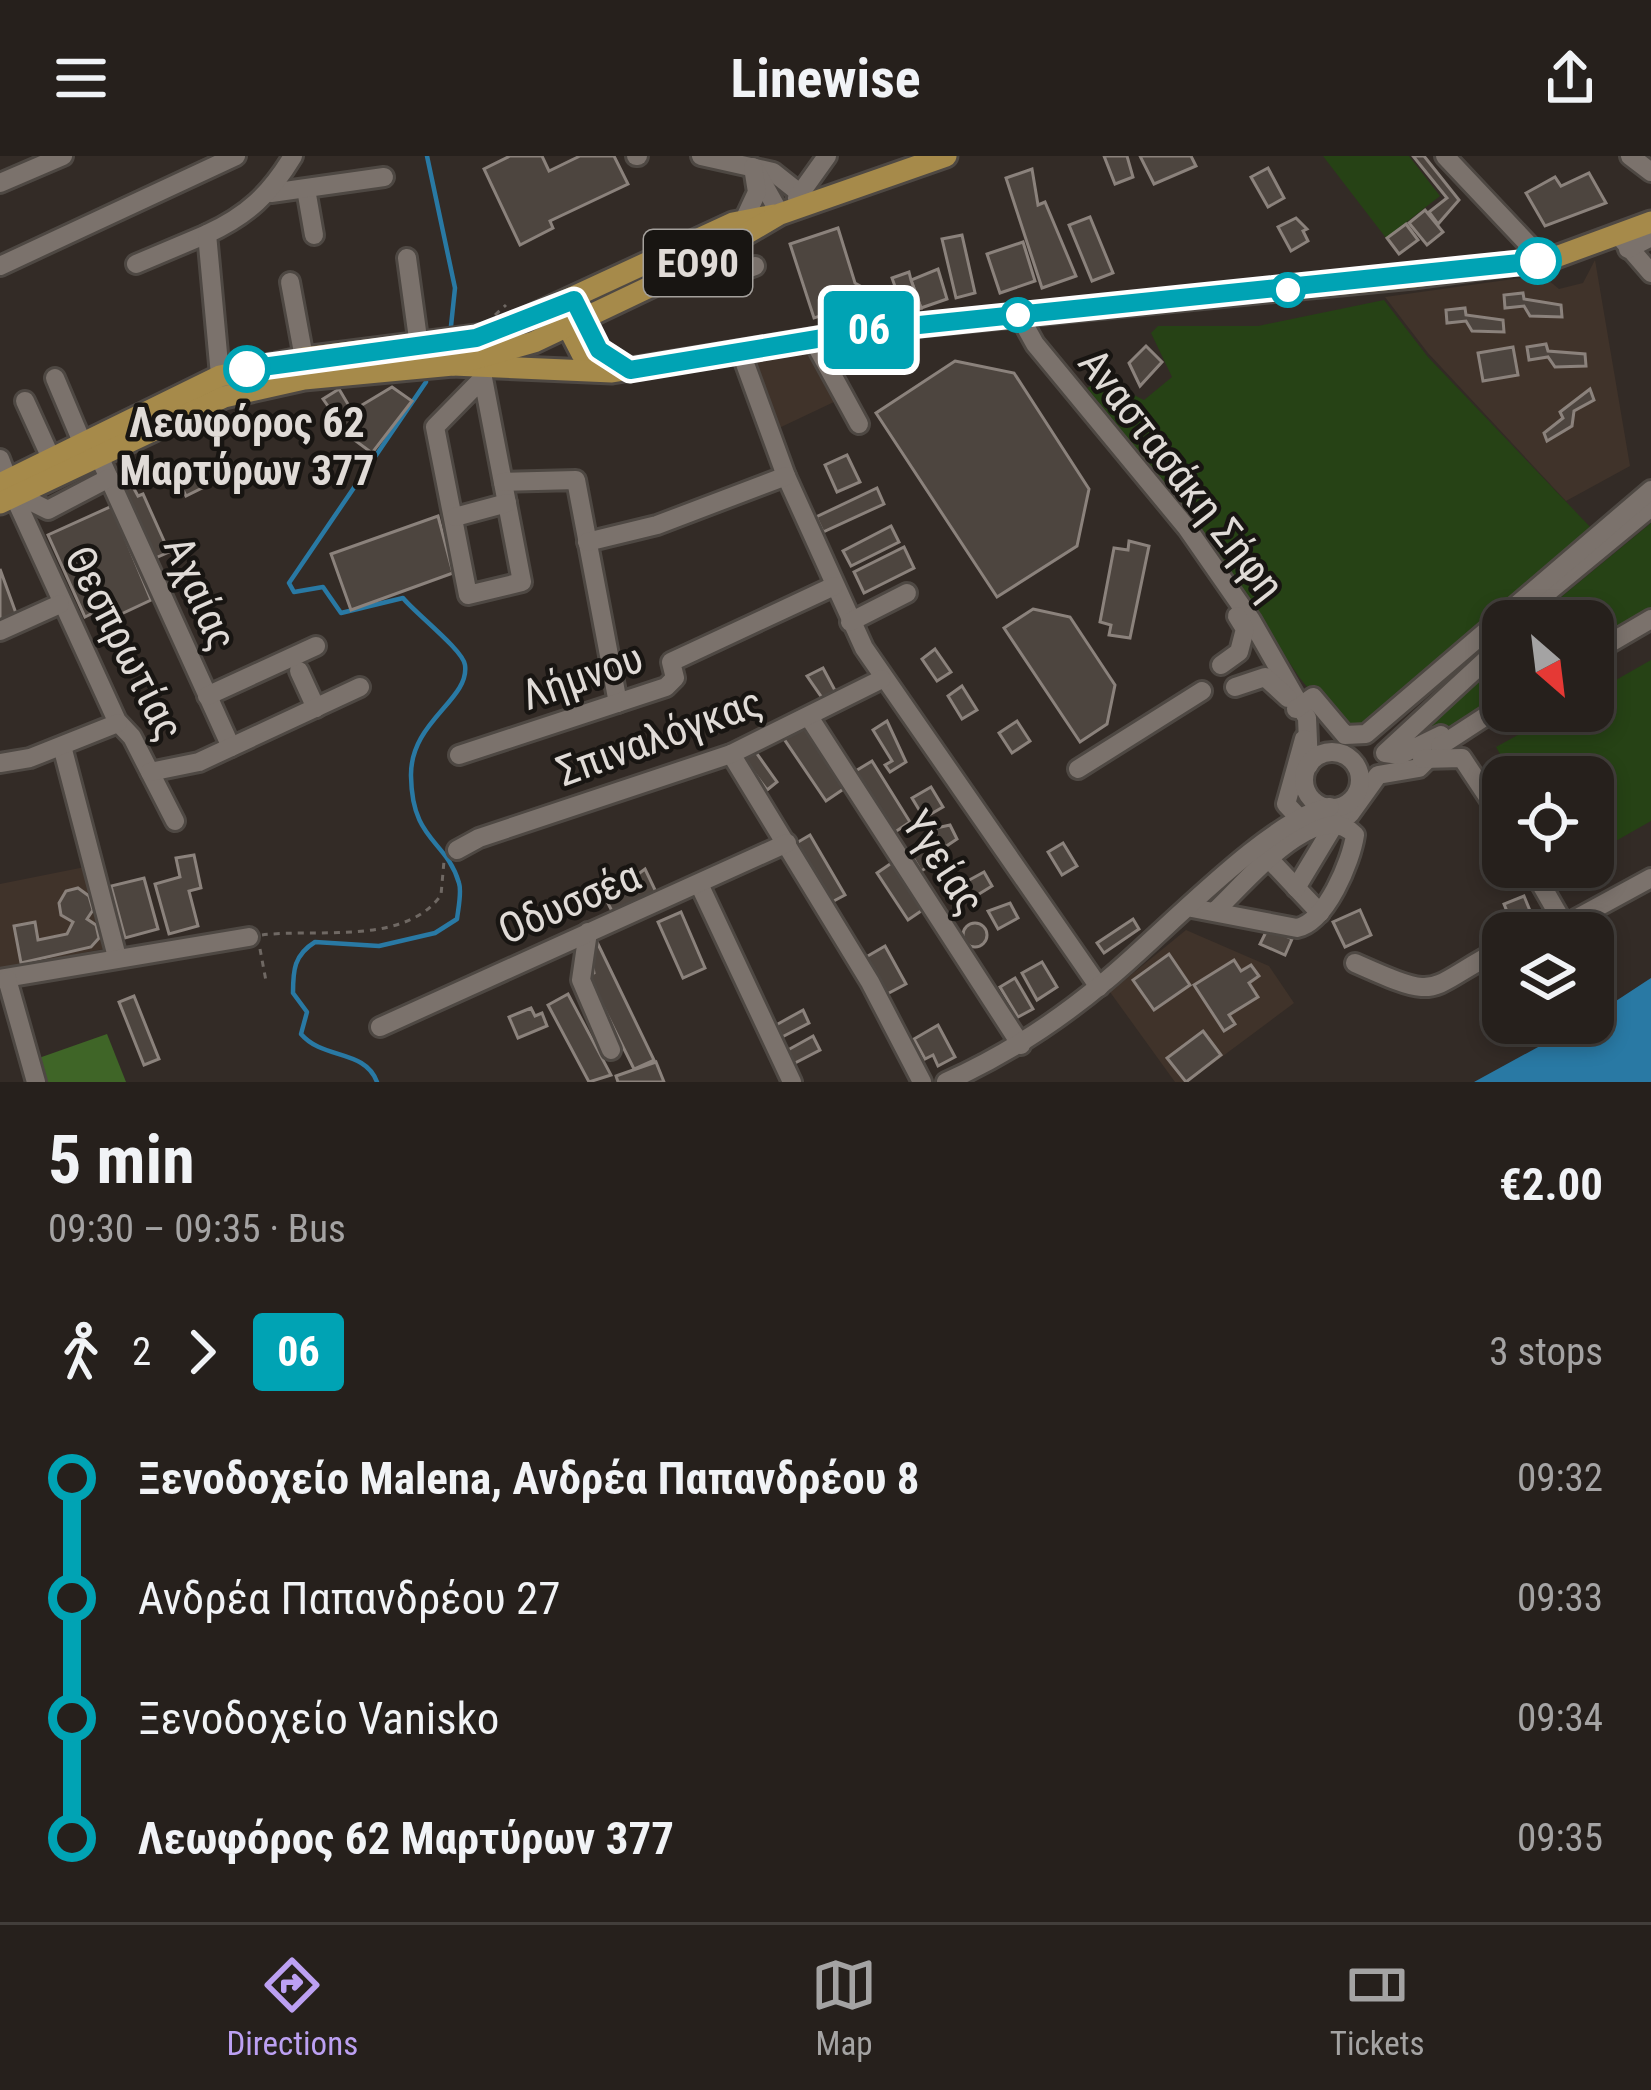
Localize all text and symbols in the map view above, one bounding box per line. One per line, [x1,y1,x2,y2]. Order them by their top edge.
icon: menu [48,45,114,111]
icon: share [1537,45,1603,111]
text: Linewise [730,47,921,110]
road number: ΕΟ90 [644,230,752,296]
unlabelled marker [1516,239,1560,283]
unlabelled marker [1272,274,1304,306]
line badge: 06 [815,291,923,369]
unlabelled marker [1002,299,1034,331]
text: 06 [848,305,890,354]
street label: Αναστασάκη Σήφη [1069,339,1295,609]
marker: Λεωφόρος 62 Μαρτύρων 377 [225,347,269,391]
place label: Λεωφόρος 62 Μαρτύρων 377 [119,398,375,495]
street label: Αχαίας [154,529,247,657]
street label: Θεσπρωτίας [55,538,194,748]
north arrow [1482,600,1614,732]
map controls [1482,600,1614,1044]
street label: Λήμνου [515,633,649,720]
street label: Σπιναλόγκας [550,677,768,796]
button: locate [1482,756,1614,888]
street label: Υγείας [892,801,995,923]
street label: Οδυσσέα [491,851,647,954]
button: layers [1482,912,1614,1044]
text: 5 min [48,1122,195,1199]
text: €2.00 [1499,1158,1603,1211]
text: 09:30 – 09:35 · Bus [48,1206,346,1252]
icon: walk [48,1319,114,1385]
icon: forward [169,1319,235,1385]
text: 06 [277,1327,320,1376]
text: 2 [132,1329,151,1375]
text: 3 stops [1489,1329,1603,1375]
text: Ξενοδοχείο Malena, Ανδρέα Παπανδρέου 8 [138,1452,919,1505]
text: 09:32 [1517,1455,1603,1501]
text: Ανδρέα Παπανδρέου 27 [138,1572,561,1625]
text: 09:33 [1517,1575,1603,1621]
text: Ξενοδοχείο Vanisko [138,1692,499,1745]
text: 09:34 [1517,1695,1603,1741]
text: Λεωφόρος 62 Μαρτύρων 377 [138,1812,674,1865]
text: 09:35 [1517,1815,1603,1861]
tab: Directions [226,1952,358,2063]
tab: Map [811,1952,877,2063]
tab: Tickets [1330,1952,1425,2063]

